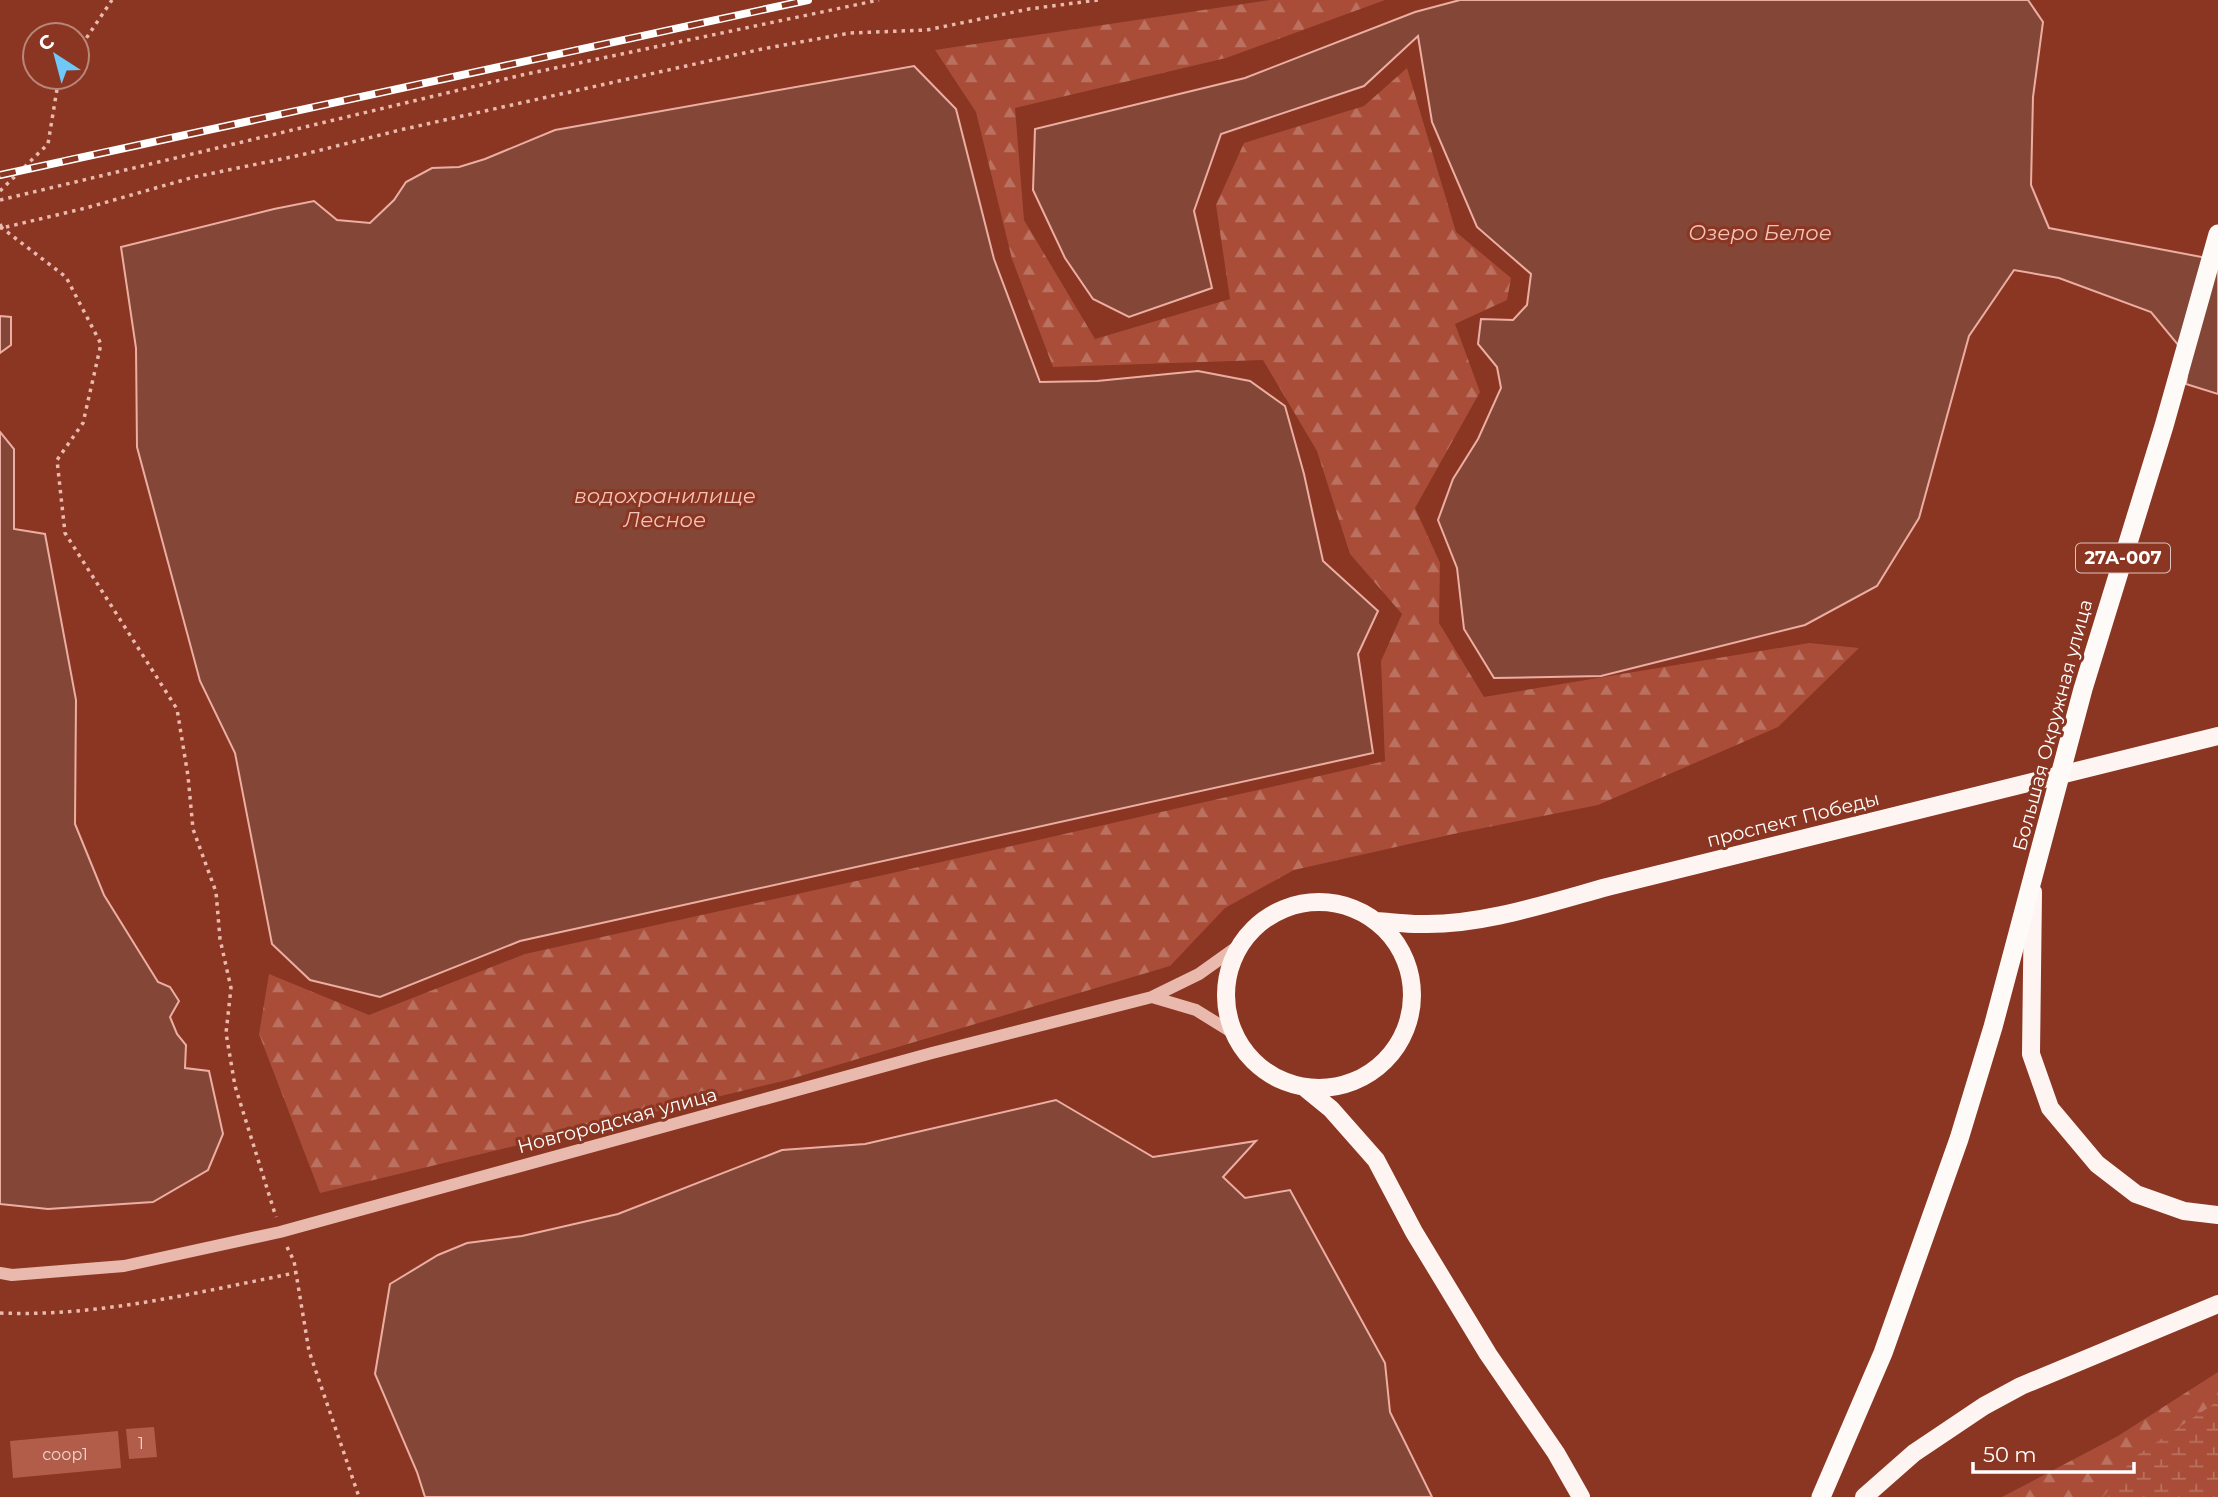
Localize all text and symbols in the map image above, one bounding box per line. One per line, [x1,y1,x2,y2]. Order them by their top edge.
north arrow [21,21,91,91]
text: С [34,29,59,56]
water label: Озеро Белое [1688,220,1832,245]
water label: водохранилище Лесное [574,483,756,532]
road number: 27А-007 [2076,544,2170,572]
street label: Большая Окружная улица [2008,597,2097,853]
street label: проспект Победы [1704,787,1882,852]
street label: Новгородская улица [515,1083,719,1158]
scale bar [1973,1430,2134,1474]
house number: 1 [138,1434,144,1453]
text: 50 m [1983,1442,2037,1467]
house number: соор1 [42,1445,88,1464]

